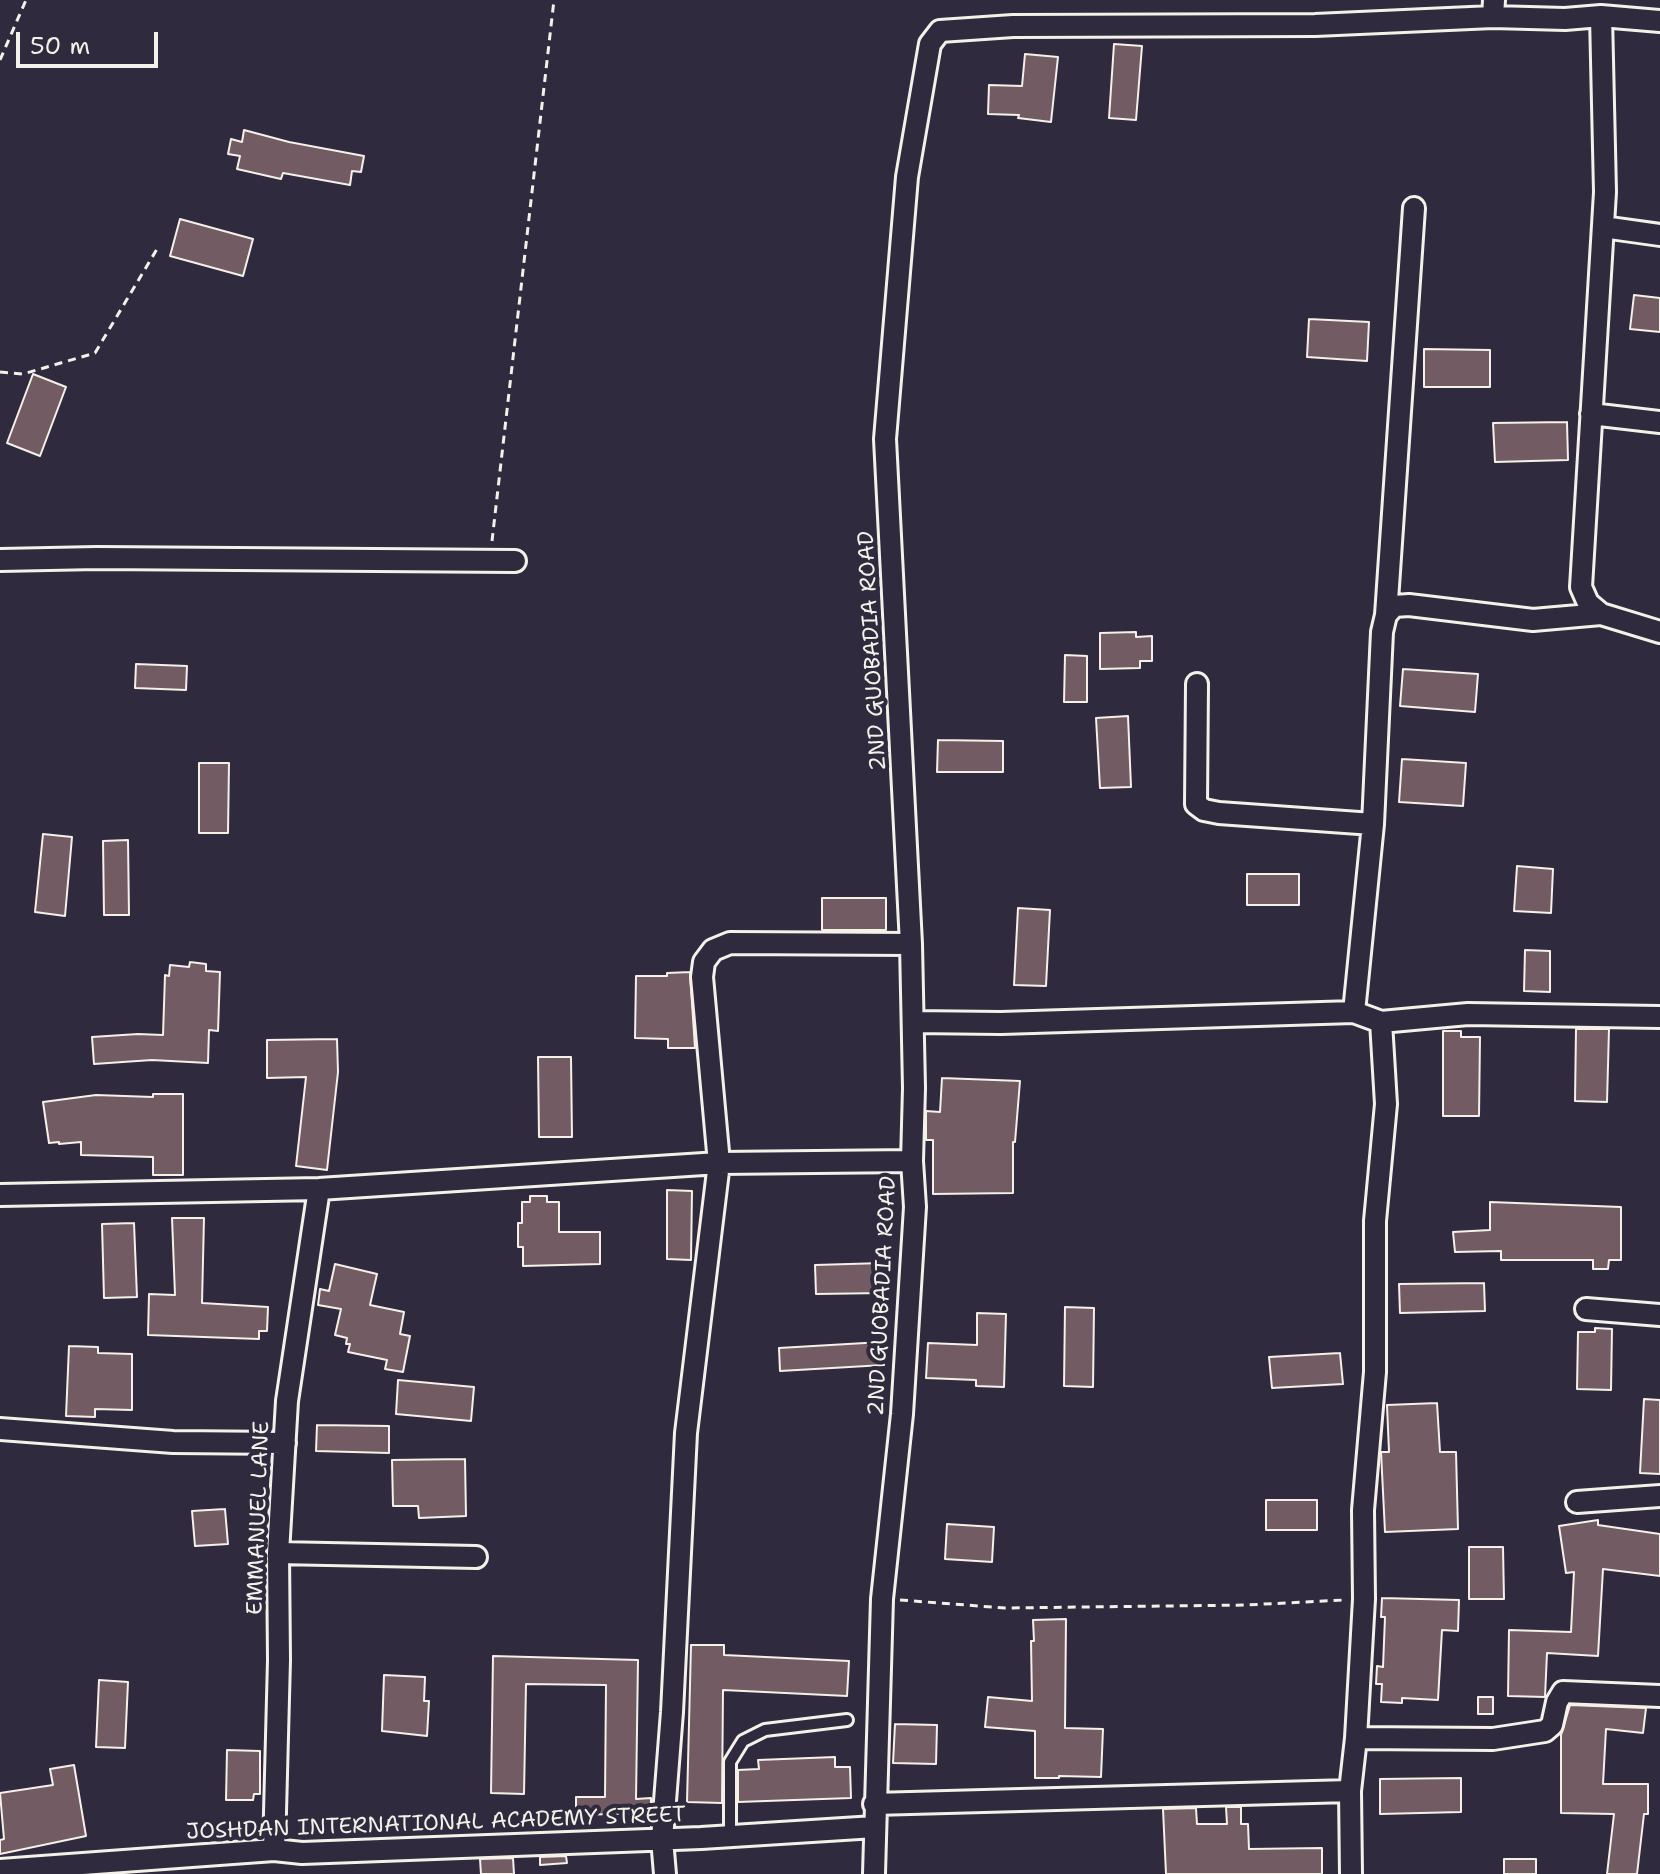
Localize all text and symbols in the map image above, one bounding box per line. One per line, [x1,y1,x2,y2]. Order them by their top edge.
scale bar [20,16,162,66]
text: 50 m [30,30,90,62]
street label: 2ND GUOBADIA ROAD [854,530,892,772]
street label: 2ND GUOBADIA ROAD [864,1175,902,1417]
street label: EMMANUEL LANE [242,1421,276,1615]
street label: JOSHDAN INTERNATIONAL ACADEMY STREET [186,1802,686,1846]

